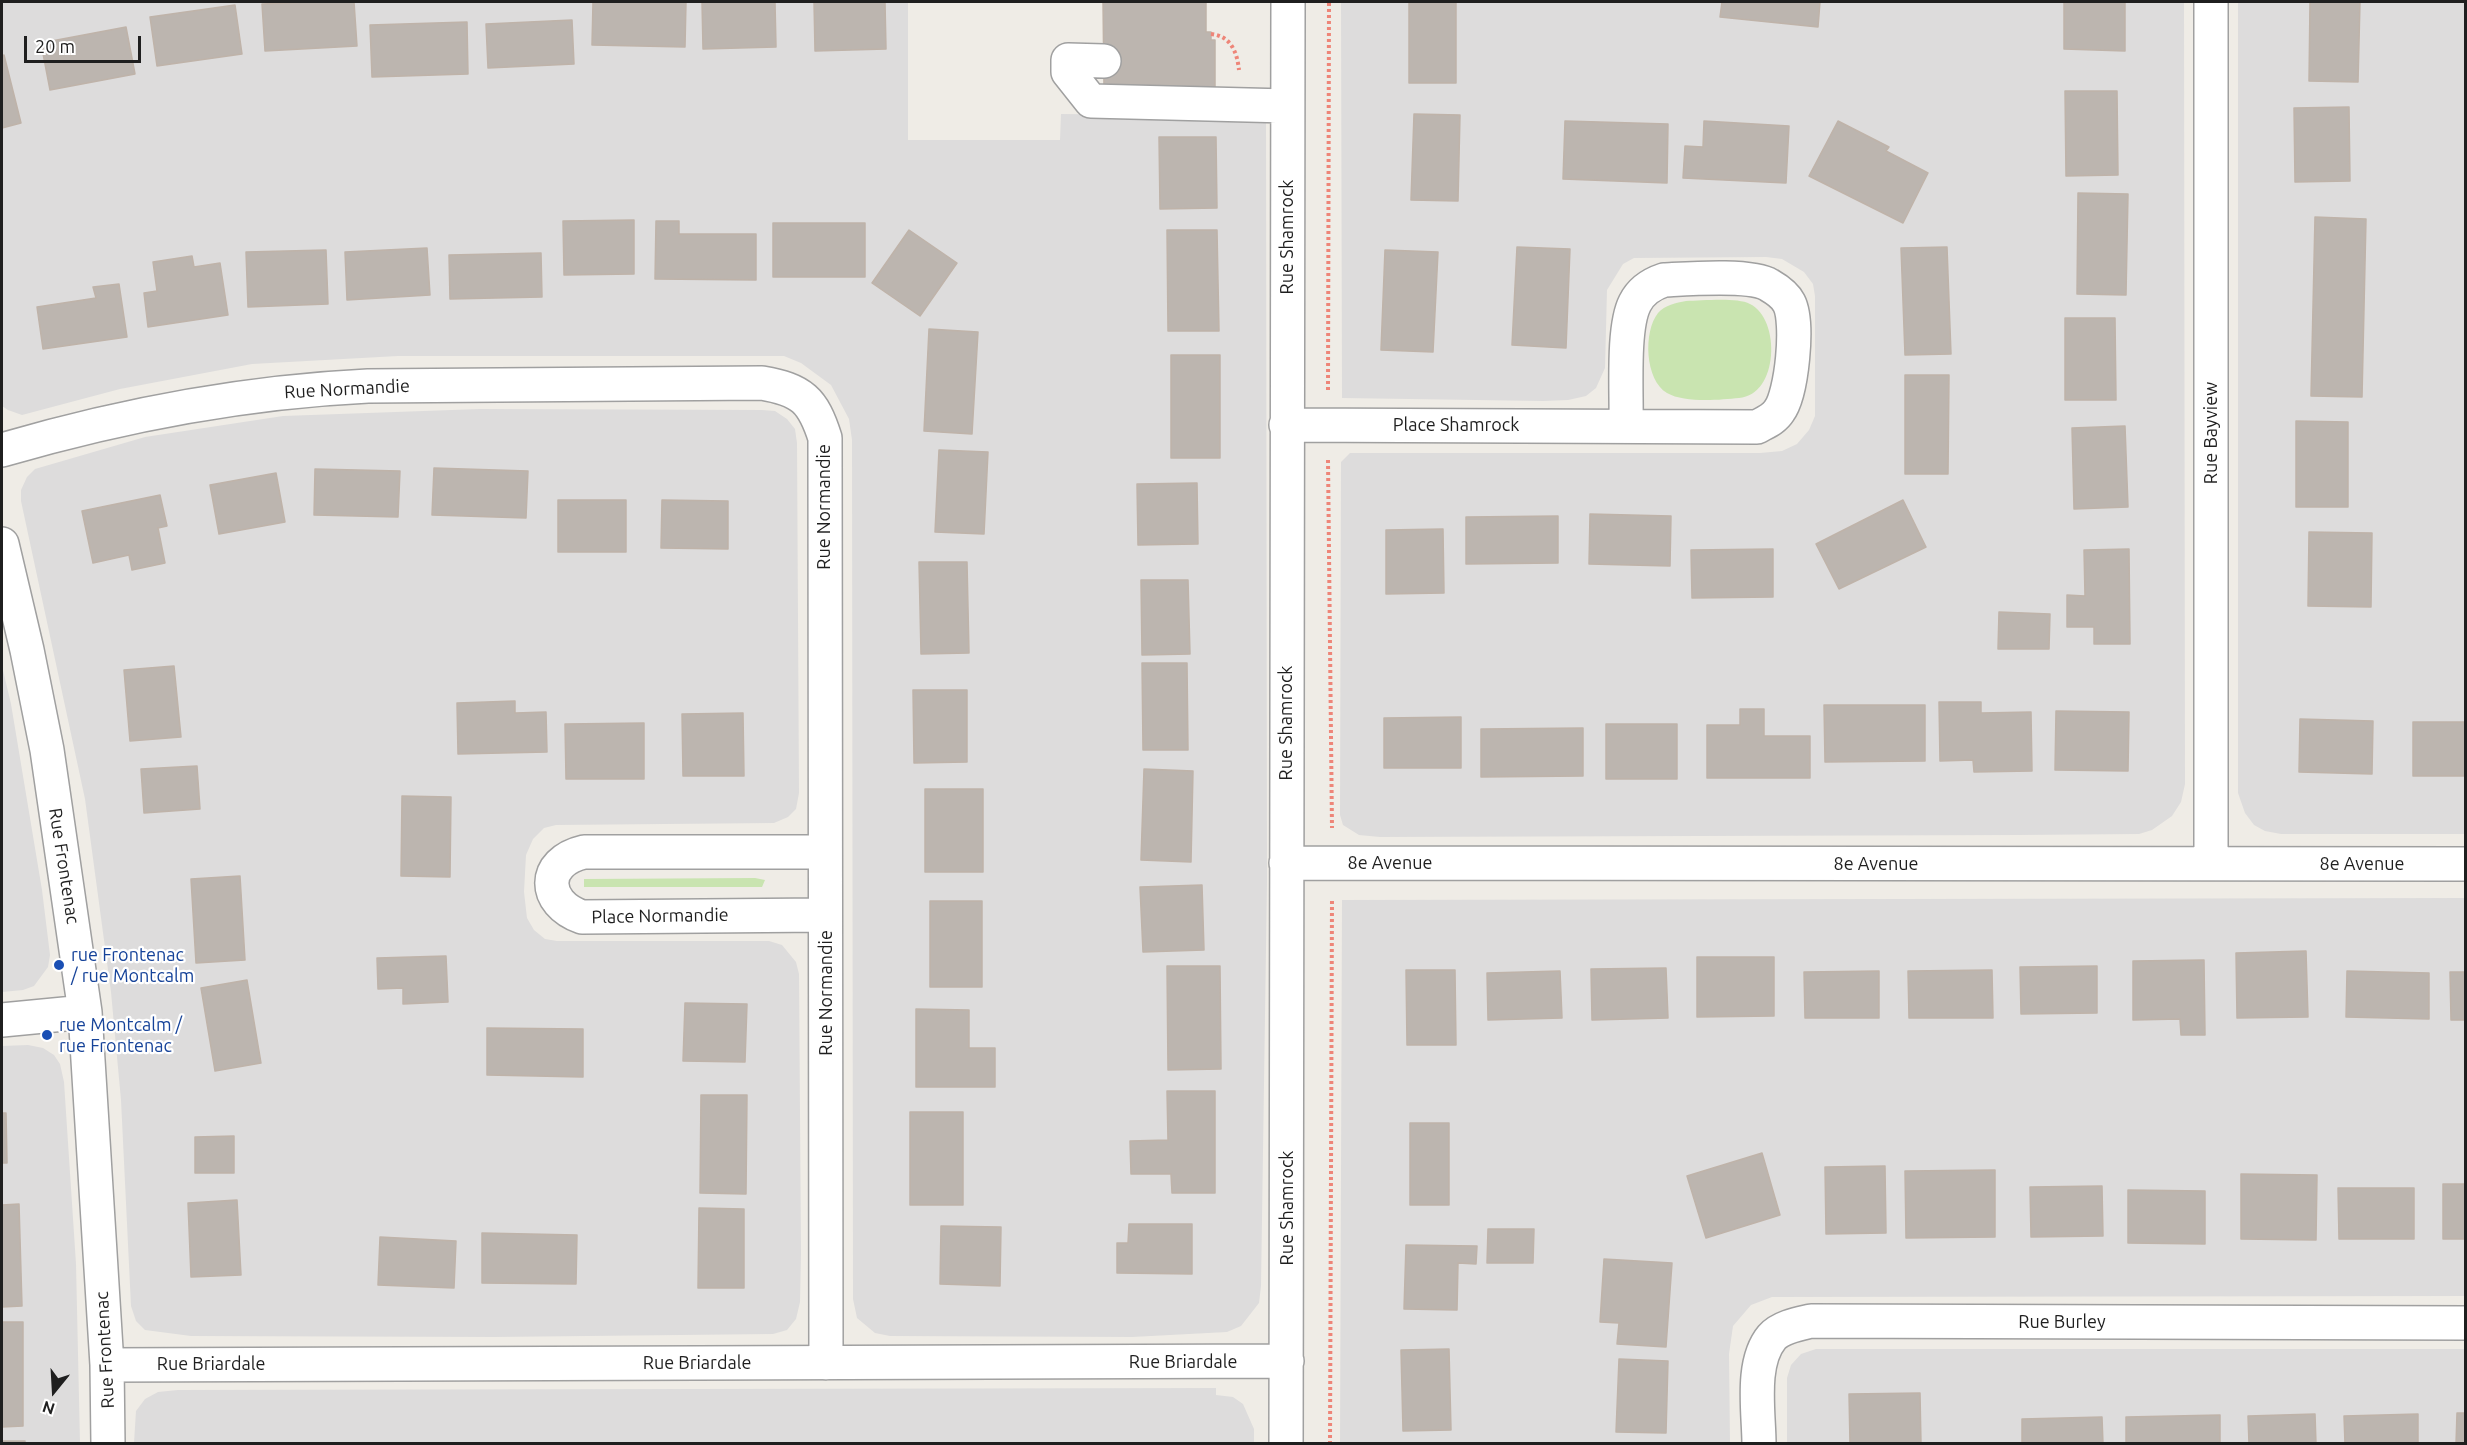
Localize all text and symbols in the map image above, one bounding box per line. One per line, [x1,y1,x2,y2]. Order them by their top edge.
scale bar [27,24,144,62]
text: 20 m [35,36,75,56]
street label: Rue Shamrock [1276,180,1298,294]
street label: Rue Normandie [284,375,410,403]
street label: Rue Bayview [2200,382,2222,484]
street label: Place Shamrock [1393,414,1519,436]
street label: Rue Normandie [813,444,835,570]
street label: Rue Shamrock [1275,666,1297,780]
street label: Rue Frontenac [44,806,84,926]
street label: 8e Avenue [1348,852,1432,874]
street label: 8e Avenue [1834,853,1918,875]
street label: 8e Avenue [2320,853,2404,875]
street label: Place Normandie [591,904,729,928]
street label: Rue Normandie [815,930,837,1056]
place label: rue Frontenac / rue Montcalm [71,944,194,986]
marker: rue Frontenac / rue Montcalm [52,958,66,972]
place label: rue Montcalm / rue Frontenac [59,1014,182,1056]
marker: rue Montcalm / rue Frontenac [40,1028,54,1042]
street label: Rue Shamrock [1276,1151,1298,1265]
street label: Rue Frontenac [91,1291,119,1409]
street label: Rue Burley [2018,1311,2106,1333]
street label: Rue Briardale [1129,1351,1237,1373]
street label: Rue Briardale [643,1352,751,1374]
street label: Rue Briardale [157,1353,265,1375]
north arrow [24,1361,84,1421]
text: N [40,1398,57,1419]

